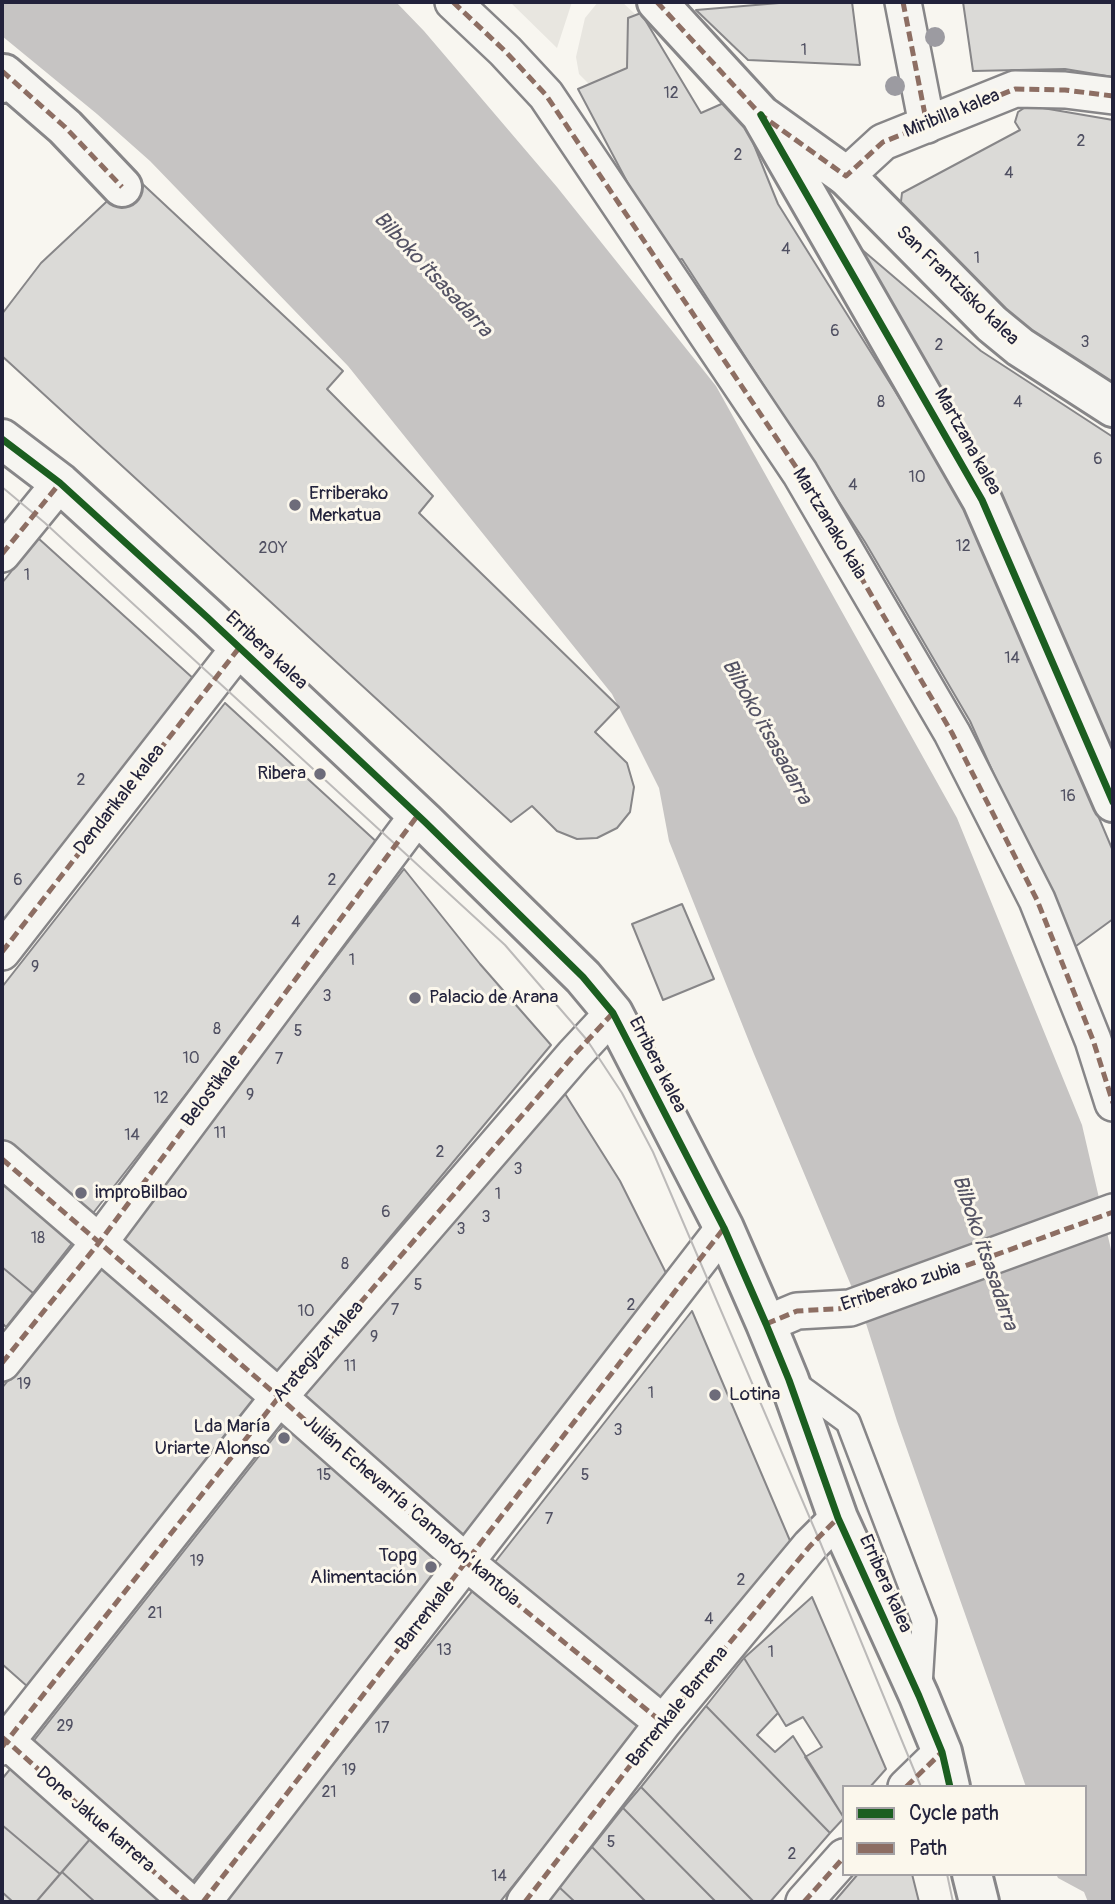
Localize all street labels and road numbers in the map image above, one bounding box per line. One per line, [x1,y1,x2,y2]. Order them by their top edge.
street label: Miribilla kalea [901,84,1003,144]
street label: San Frantzisko kalea [891,221,1023,351]
street label: Martzana kalea [928,385,1006,499]
street label: Martzanako kaia [787,464,871,584]
street label: Erribera kalea [220,607,312,695]
street label: Dendarikale kalea [70,740,170,860]
street label: Erribera kalea [623,1013,691,1117]
street label: Belostikale [177,1050,247,1132]
street label: Erriberako zubia [838,1257,964,1317]
street label: Arategizar kalea [269,1297,369,1407]
street label: Julián Echevarría 'Camarón' kantoia [298,1411,524,1611]
street label: Erribera kalea [853,1532,917,1636]
street label: Barrenkale [391,1576,461,1656]
street label: Barrenkale Barrena [622,1642,734,1772]
street label: Done Jakue karrera [31,1762,159,1878]

